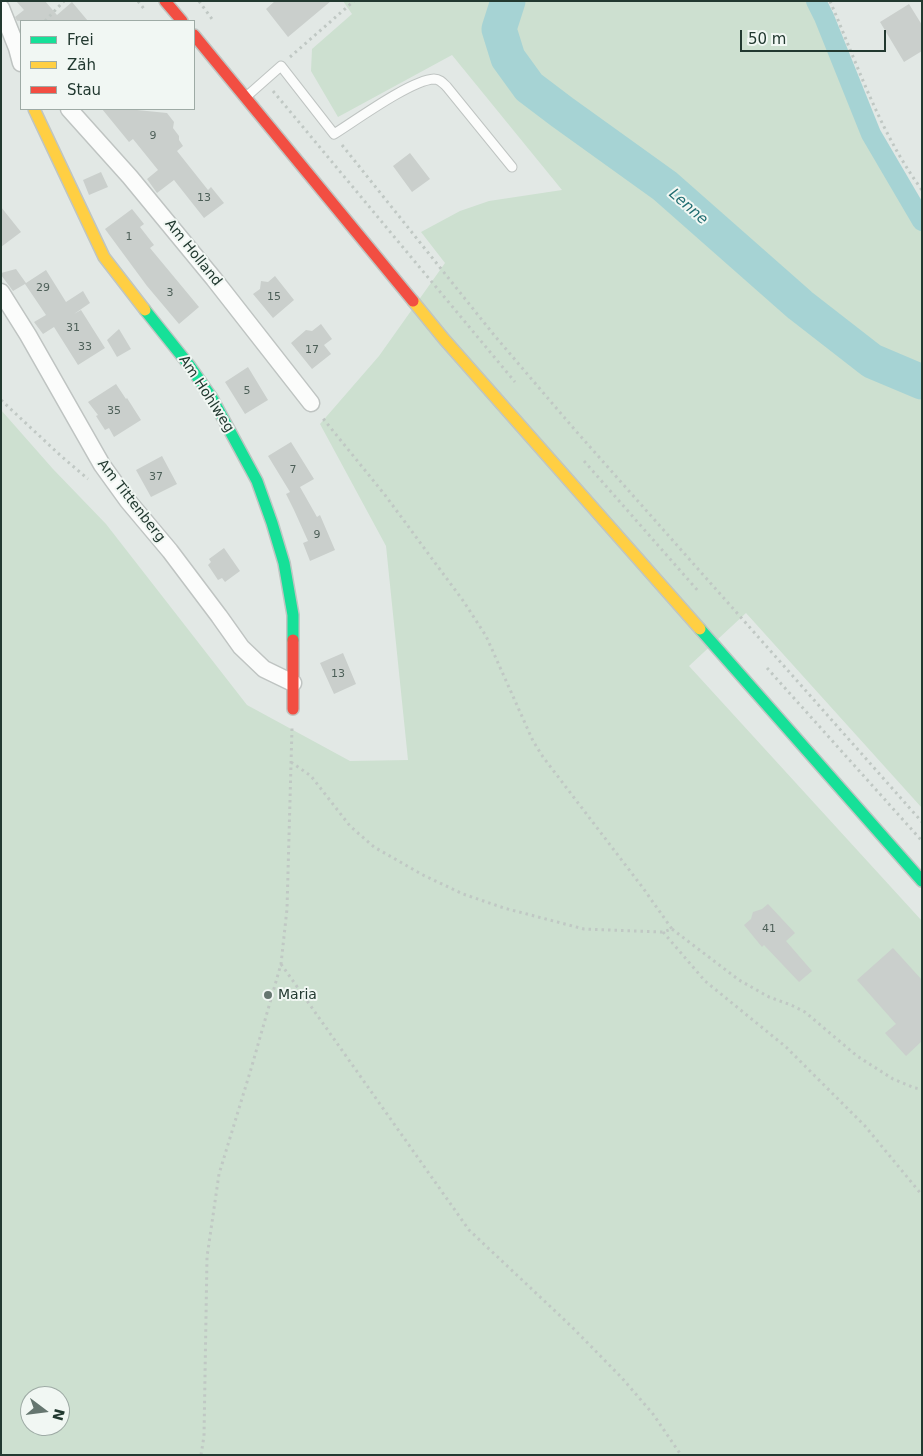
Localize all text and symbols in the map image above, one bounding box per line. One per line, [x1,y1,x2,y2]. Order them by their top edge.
legend [20,20,195,110]
scale bar [743,20,889,52]
text: 50 m [748,30,786,48]
text: Frei [67,31,94,49]
text: Zäh [67,56,96,74]
text: Stau [67,81,101,99]
house number: 9 [150,129,156,143]
water label: Lenne [665,185,711,229]
house number: 13 [197,191,211,205]
street label: Am Holland [161,216,225,290]
house number: 1 [126,230,132,244]
house number: 29 [36,281,50,295]
house number: 3 [167,286,173,300]
house number: 15 [267,290,281,304]
house number: 31 [66,321,80,335]
house number: 33 [78,340,92,354]
house number: 17 [305,343,319,357]
street label: Am Hohlweg [175,352,237,436]
house number: 5 [244,384,250,398]
house number: 35 [107,404,121,418]
street label: Am Tittenberg [94,456,168,546]
house number: 7 [290,463,296,477]
house number: 37 [149,470,163,484]
house number: 9 [314,528,320,542]
house number: 13 [331,667,345,681]
house number: 41 [762,922,776,936]
place label: Maria [278,987,317,1003]
marker: Maria [262,989,274,1001]
north arrow [20,1386,70,1436]
text: N [49,1407,68,1422]

